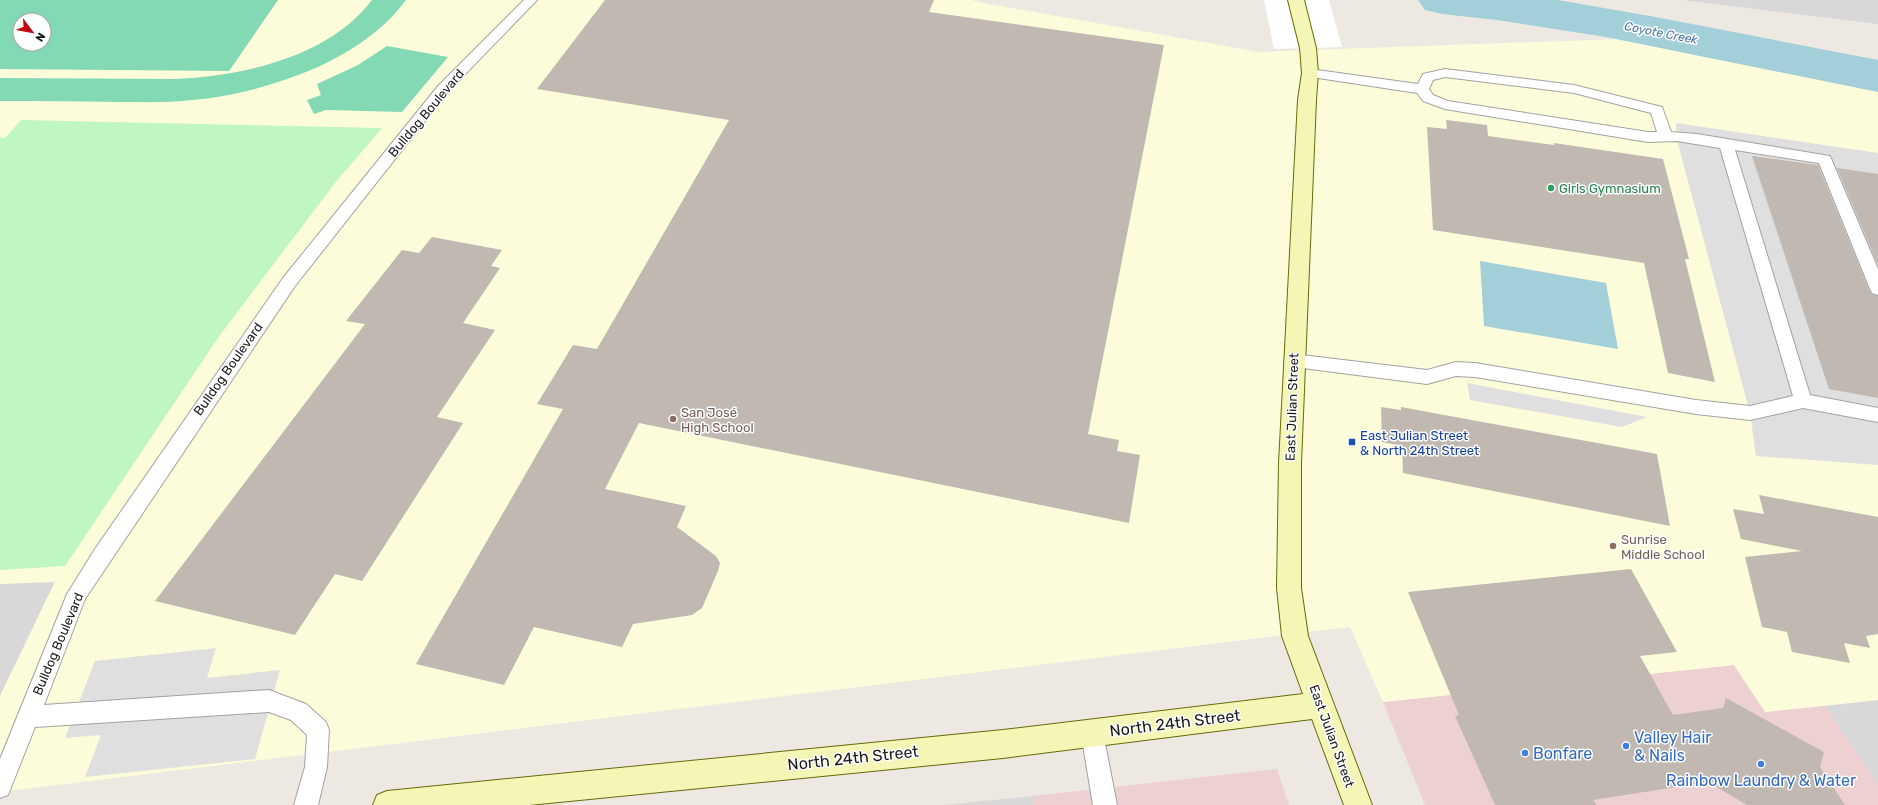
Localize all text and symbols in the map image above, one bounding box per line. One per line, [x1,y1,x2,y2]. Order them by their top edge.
north arrow [12,12,52,52]
water label: Coyote Creek [1623,19,1700,47]
text: N [32,30,48,44]
street label: Bulldog Boulevard [385,66,468,161]
place label: Girls Gymnasium [1559,181,1661,196]
marker: Girls Gymnasium [1546,183,1556,193]
street label: Bulldog Boulevard [190,320,266,419]
street label: East Julian Street [1283,353,1301,461]
place label: San José High School [681,405,754,436]
marker: San José High School [668,414,678,424]
place label: East Julian Street & North 24th Street [1360,428,1479,458]
marker: East Julian Street & North 24th Street [1347,437,1357,447]
place label: Sunrise Middle School [1621,532,1705,562]
marker: Sunrise Middle School [1608,541,1618,551]
street label: Bulldog Boulevard [30,591,87,698]
street label: East Julian Street [1306,683,1358,789]
street label: North 24th Street [1109,706,1241,740]
place label: Valley Hair & Nails [1634,728,1711,765]
marker: Valley Hair & Nails [1621,741,1631,751]
street label: North 24th Street [787,742,919,774]
place label: Bonfare [1533,744,1592,763]
marker: Bonfare [1520,748,1530,758]
marker: Rainbow Laundry & Water [1756,759,1766,769]
place label: Rainbow Laundry & Water [1666,771,1856,790]

